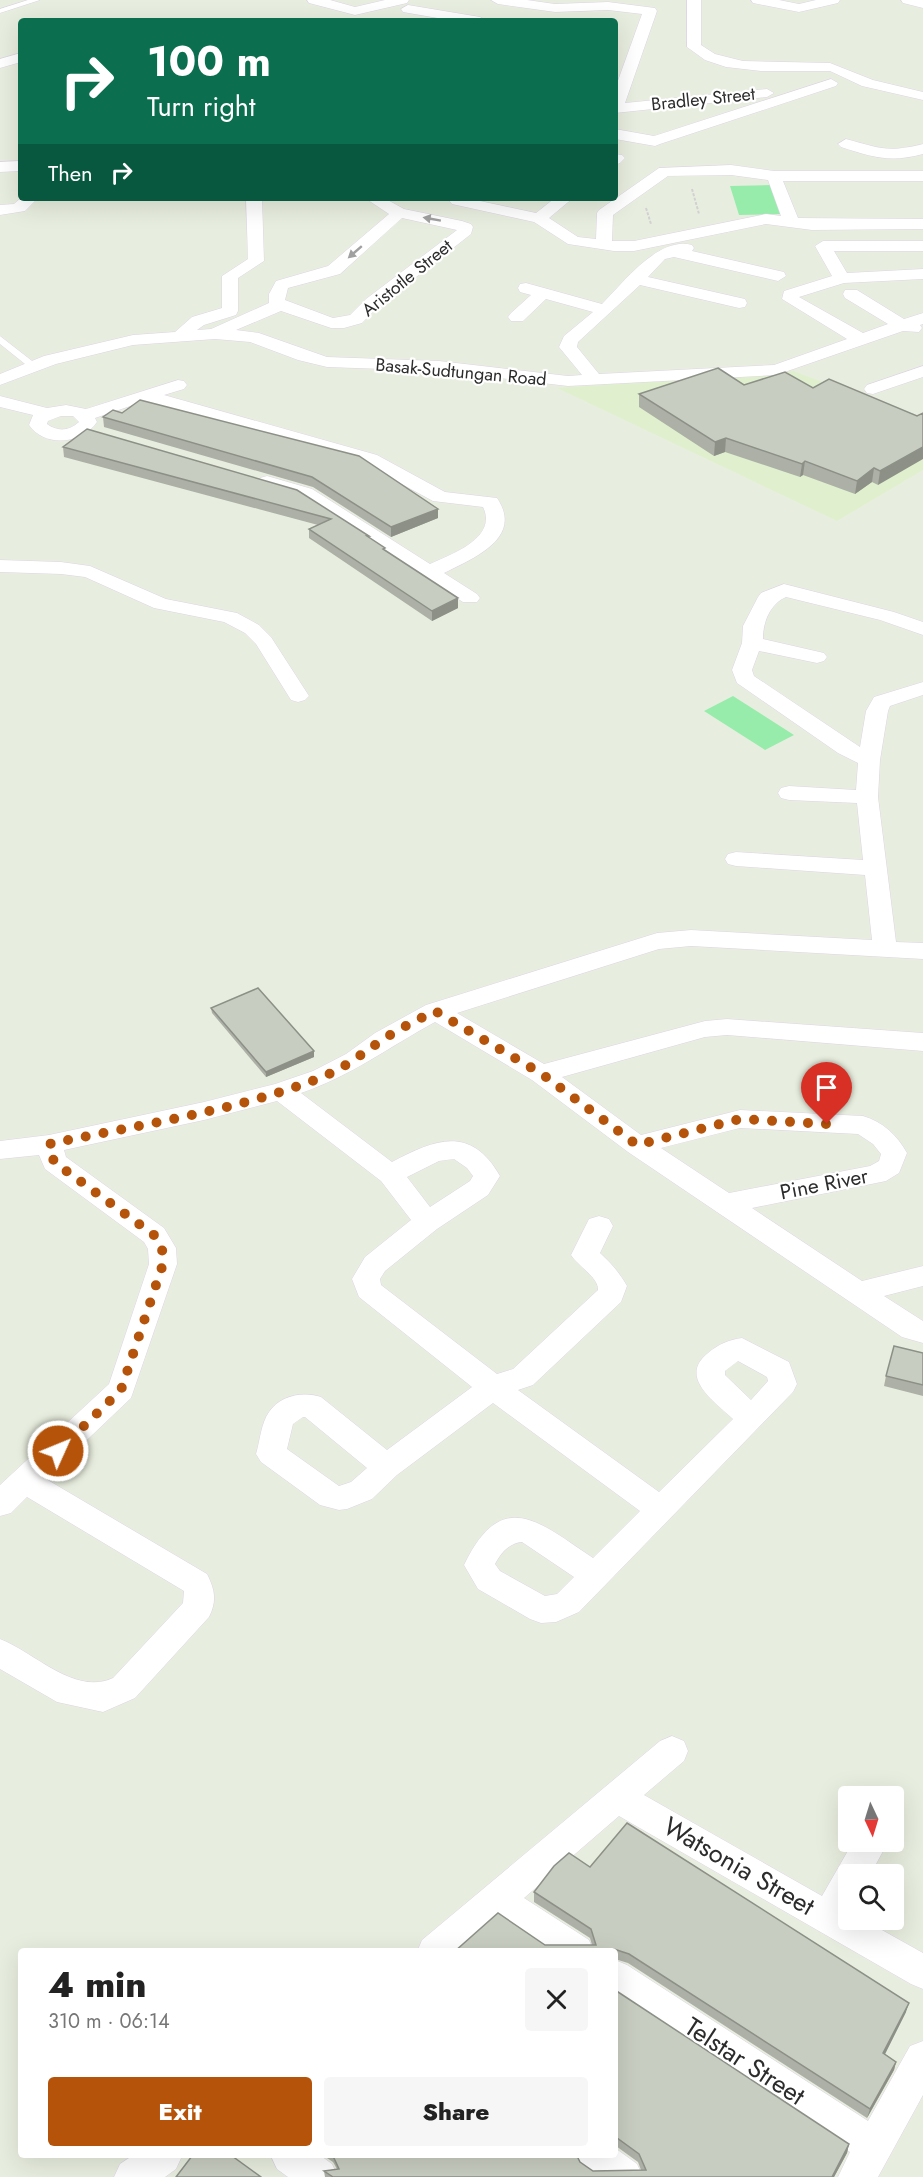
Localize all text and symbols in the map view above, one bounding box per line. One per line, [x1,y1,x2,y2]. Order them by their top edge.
text: 100 m [147,31,271,92]
icon: right [48,42,126,120]
street label: Bradley Street [650,81,757,117]
text: Turn right [147,87,255,126]
icon: right [105,156,138,189]
text: Then [48,157,93,189]
one-way arrow [423,214,442,223]
street label: Aristotle Street [356,233,459,323]
one-way arrow [348,245,363,259]
street label: Basak-Sudtungan Road [374,352,548,392]
pin [801,1062,852,1124]
icon: arrive [810,1071,843,1104]
street label: Pine River [777,1161,871,1207]
position arrow [26,1419,90,1483]
north arrow [838,1786,904,1852]
map controls [838,1786,904,1930]
street label: Watsonia Street [656,1807,822,1925]
button: search [838,1864,904,1930]
text: 4 min [48,1958,146,2010]
button: close [525,1968,588,2031]
text: 310 m · 06:14 [48,2007,170,2036]
street label: Telstar Street [677,2008,813,2115]
button: Exit [48,2077,312,2146]
button: Share [324,2077,588,2146]

